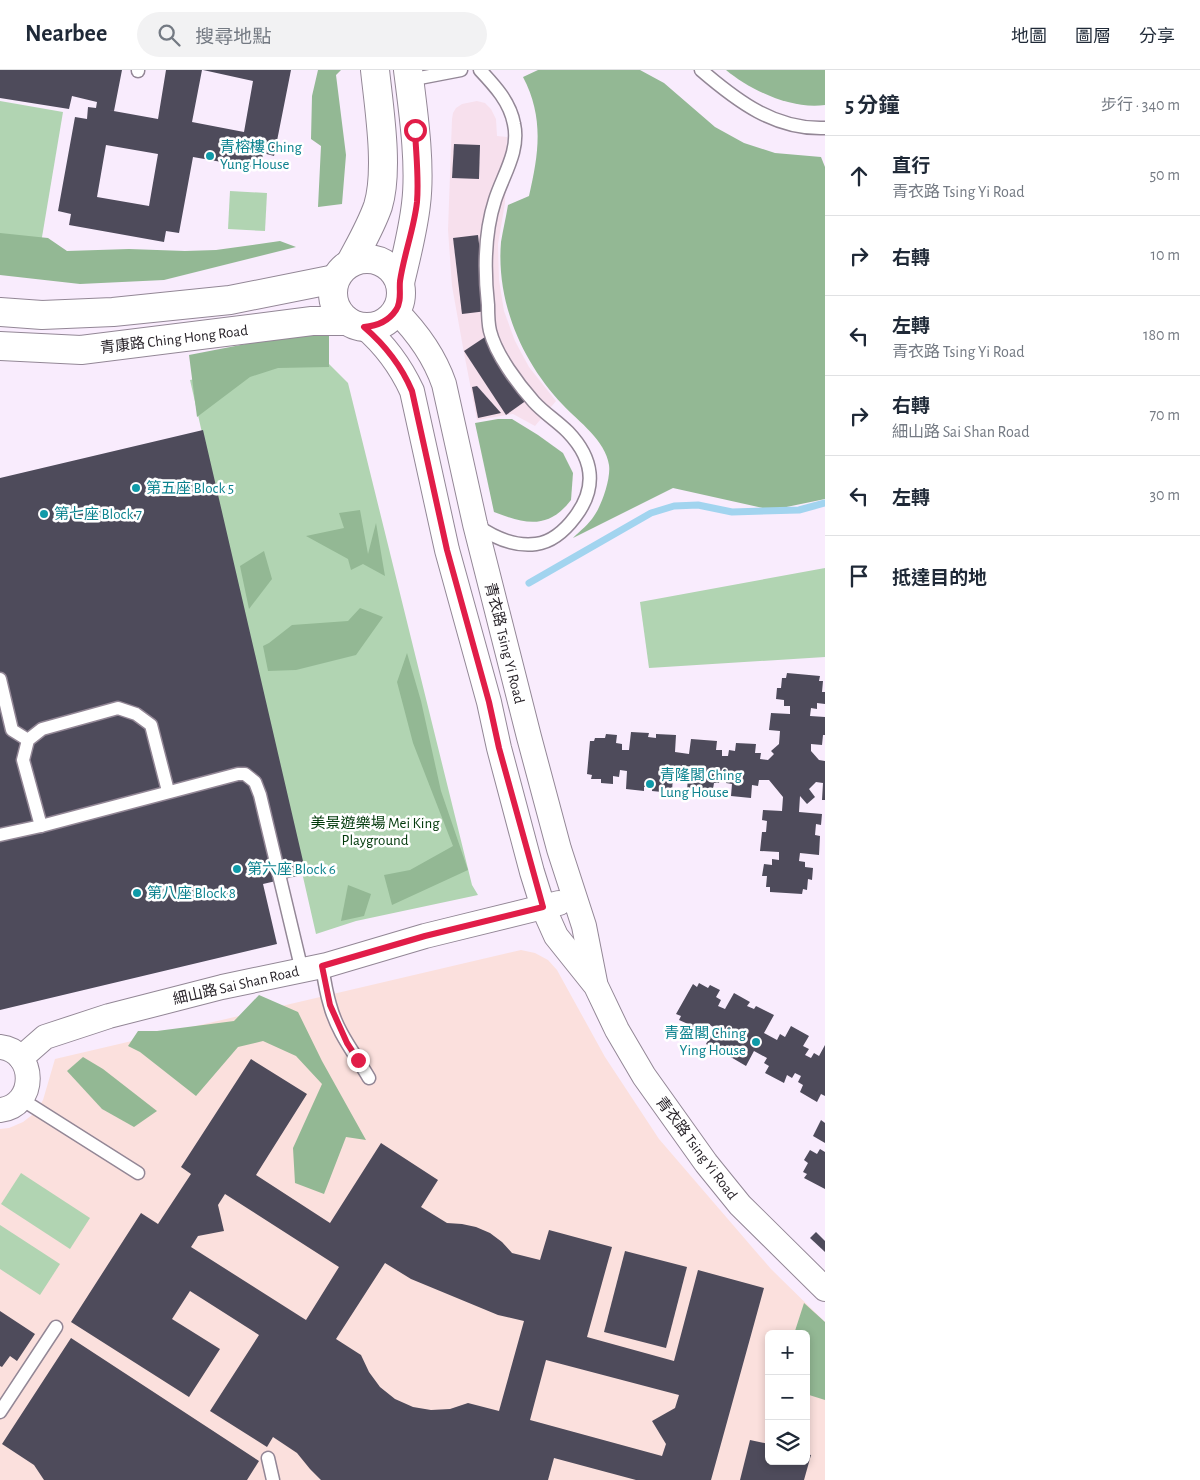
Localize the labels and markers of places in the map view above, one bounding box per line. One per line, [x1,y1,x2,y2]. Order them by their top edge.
place label: 青榕樓 Ching Yung House [220,138,302,172]
marker: 青榕樓 Ching Yung House [204,150,216,162]
place label: 第五座 Block 5 [146,480,234,496]
marker: 第五座 Block 5 [130,482,142,494]
place label: 第七座 Block 7 [54,506,142,522]
marker: 第七座 Block 7 [38,508,50,520]
place label: 青隆閣 Ching Lung House [660,767,742,800]
marker: 青隆閣 Ching Lung House [644,778,656,790]
place label: 第六座 Block 6 [247,861,336,877]
marker: 第六座 Block 6 [231,863,243,875]
place label: 第八座 Block 8 [147,885,236,901]
marker: 第八座 Block 8 [131,887,143,899]
place label: 青盈閣 Ching Ying House [664,1025,747,1058]
marker: 青盈閣 Ching Ying House [750,1036,762,1048]

